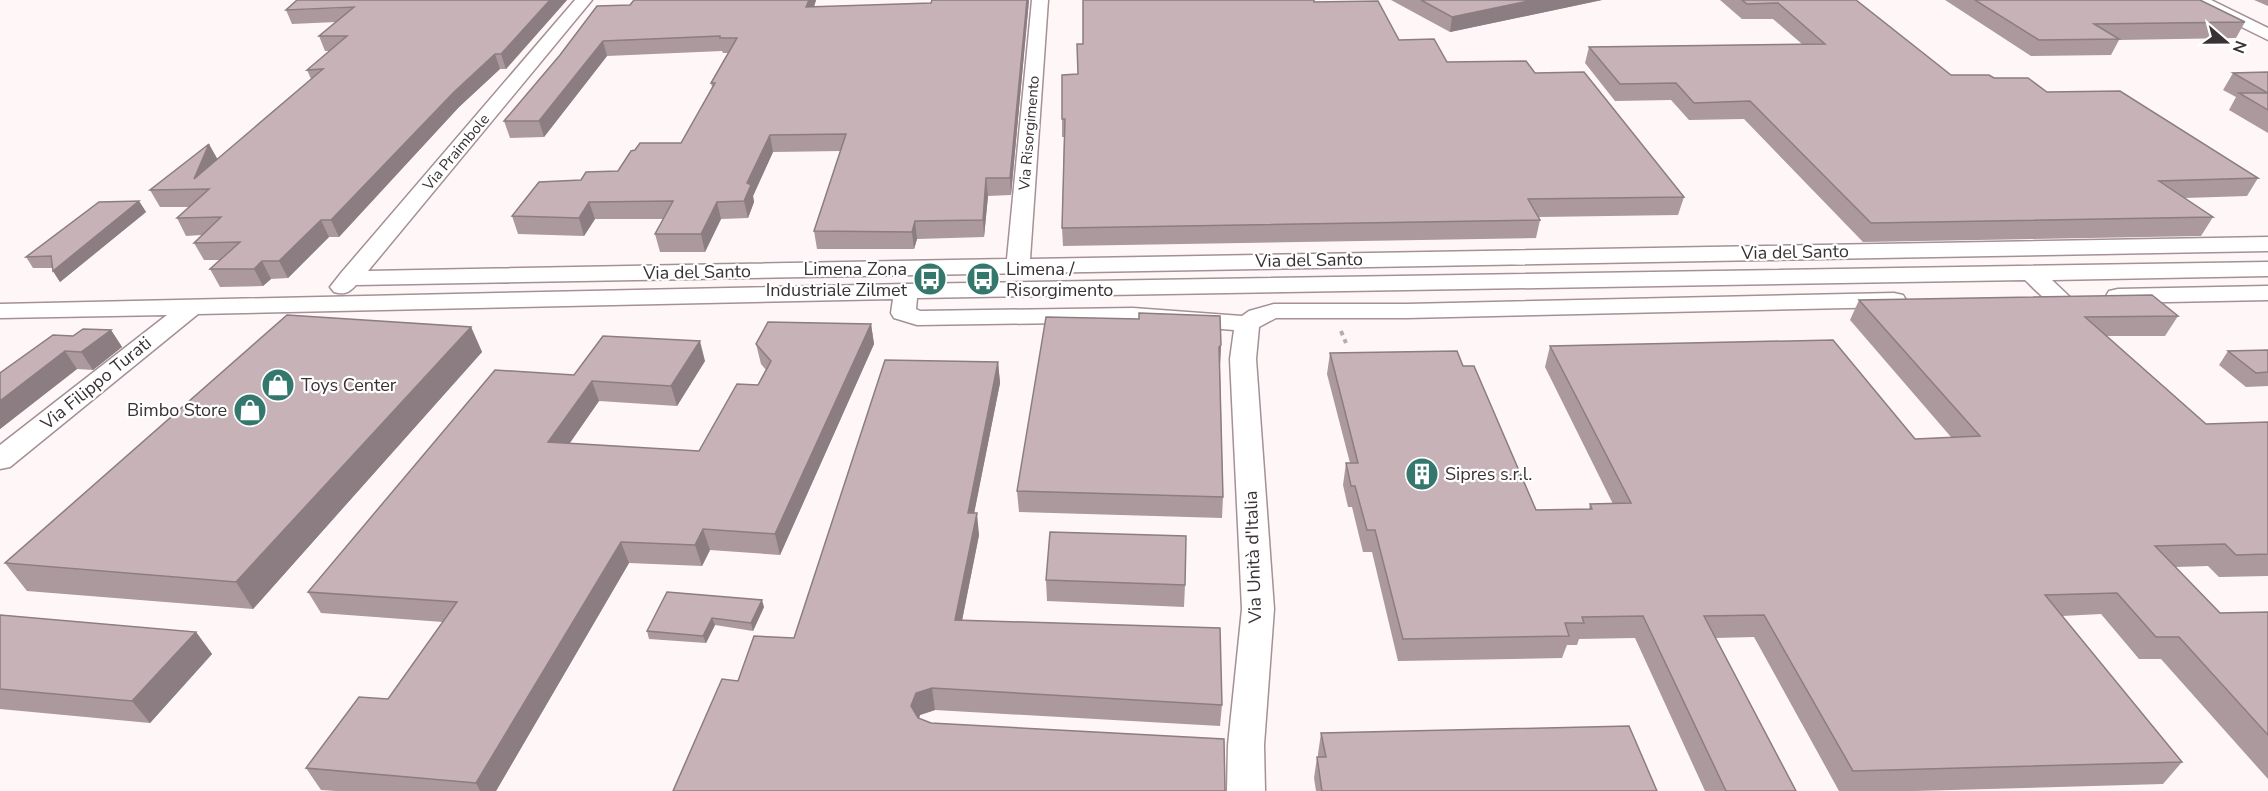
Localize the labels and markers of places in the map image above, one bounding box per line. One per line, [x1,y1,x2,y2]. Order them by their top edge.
place label: Limena Zona Industriale Zilmet [766,257,908,302]
place label: Limena / Risorgimento [1006,257,1113,302]
bus stop icon: Limena Zona Industriale Zilmet [912,261,948,297]
bus stop icon: Limena / Risorgimento [965,261,1001,297]
shop icon: Toys Center [260,367,296,403]
place label: Toys Center [301,373,397,397]
shop icon: Bimbo Store [232,392,268,428]
place label: Bimbo Store [127,398,227,422]
building icon: Sipres s.r.l. [1404,456,1440,492]
place label: Sipres s.r.l. [1445,462,1532,486]

